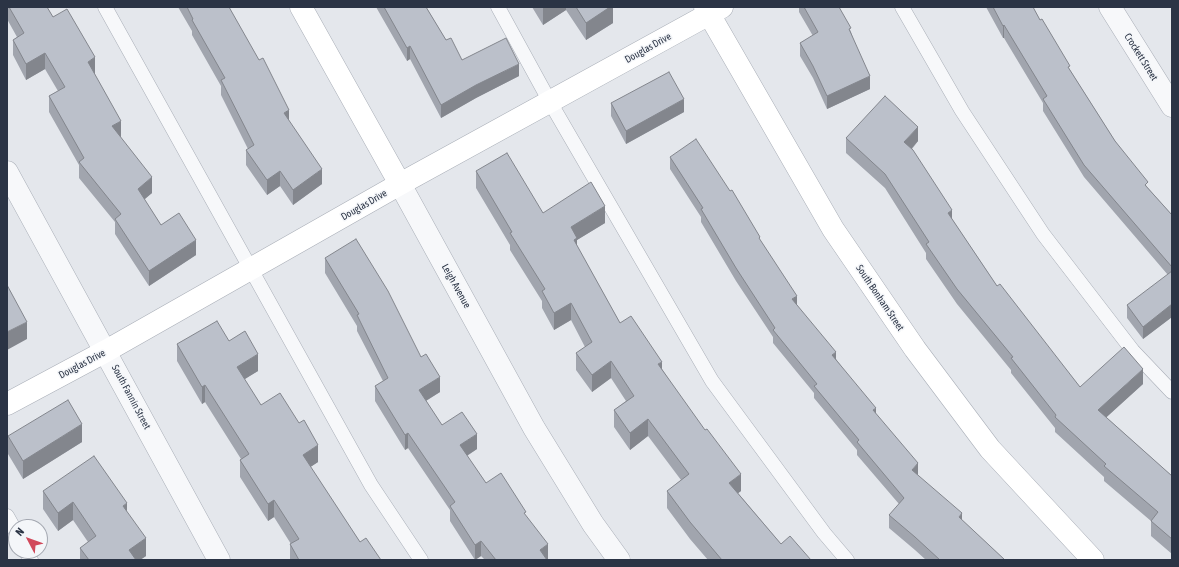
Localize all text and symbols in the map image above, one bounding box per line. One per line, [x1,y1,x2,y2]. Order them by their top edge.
street label: Douglas Drive [623,30,673,66]
street label: Crockett Street [1122,31,1160,83]
street label: Douglas Drive [339,187,389,223]
street label: Leigh Avenue [439,262,473,310]
street label: South Bonham Street [853,263,907,333]
street label: Douglas Drive [57,347,107,381]
street label: South Fannin Street [109,363,153,431]
north arrow [8,519,48,559]
text: N [13,525,26,538]

